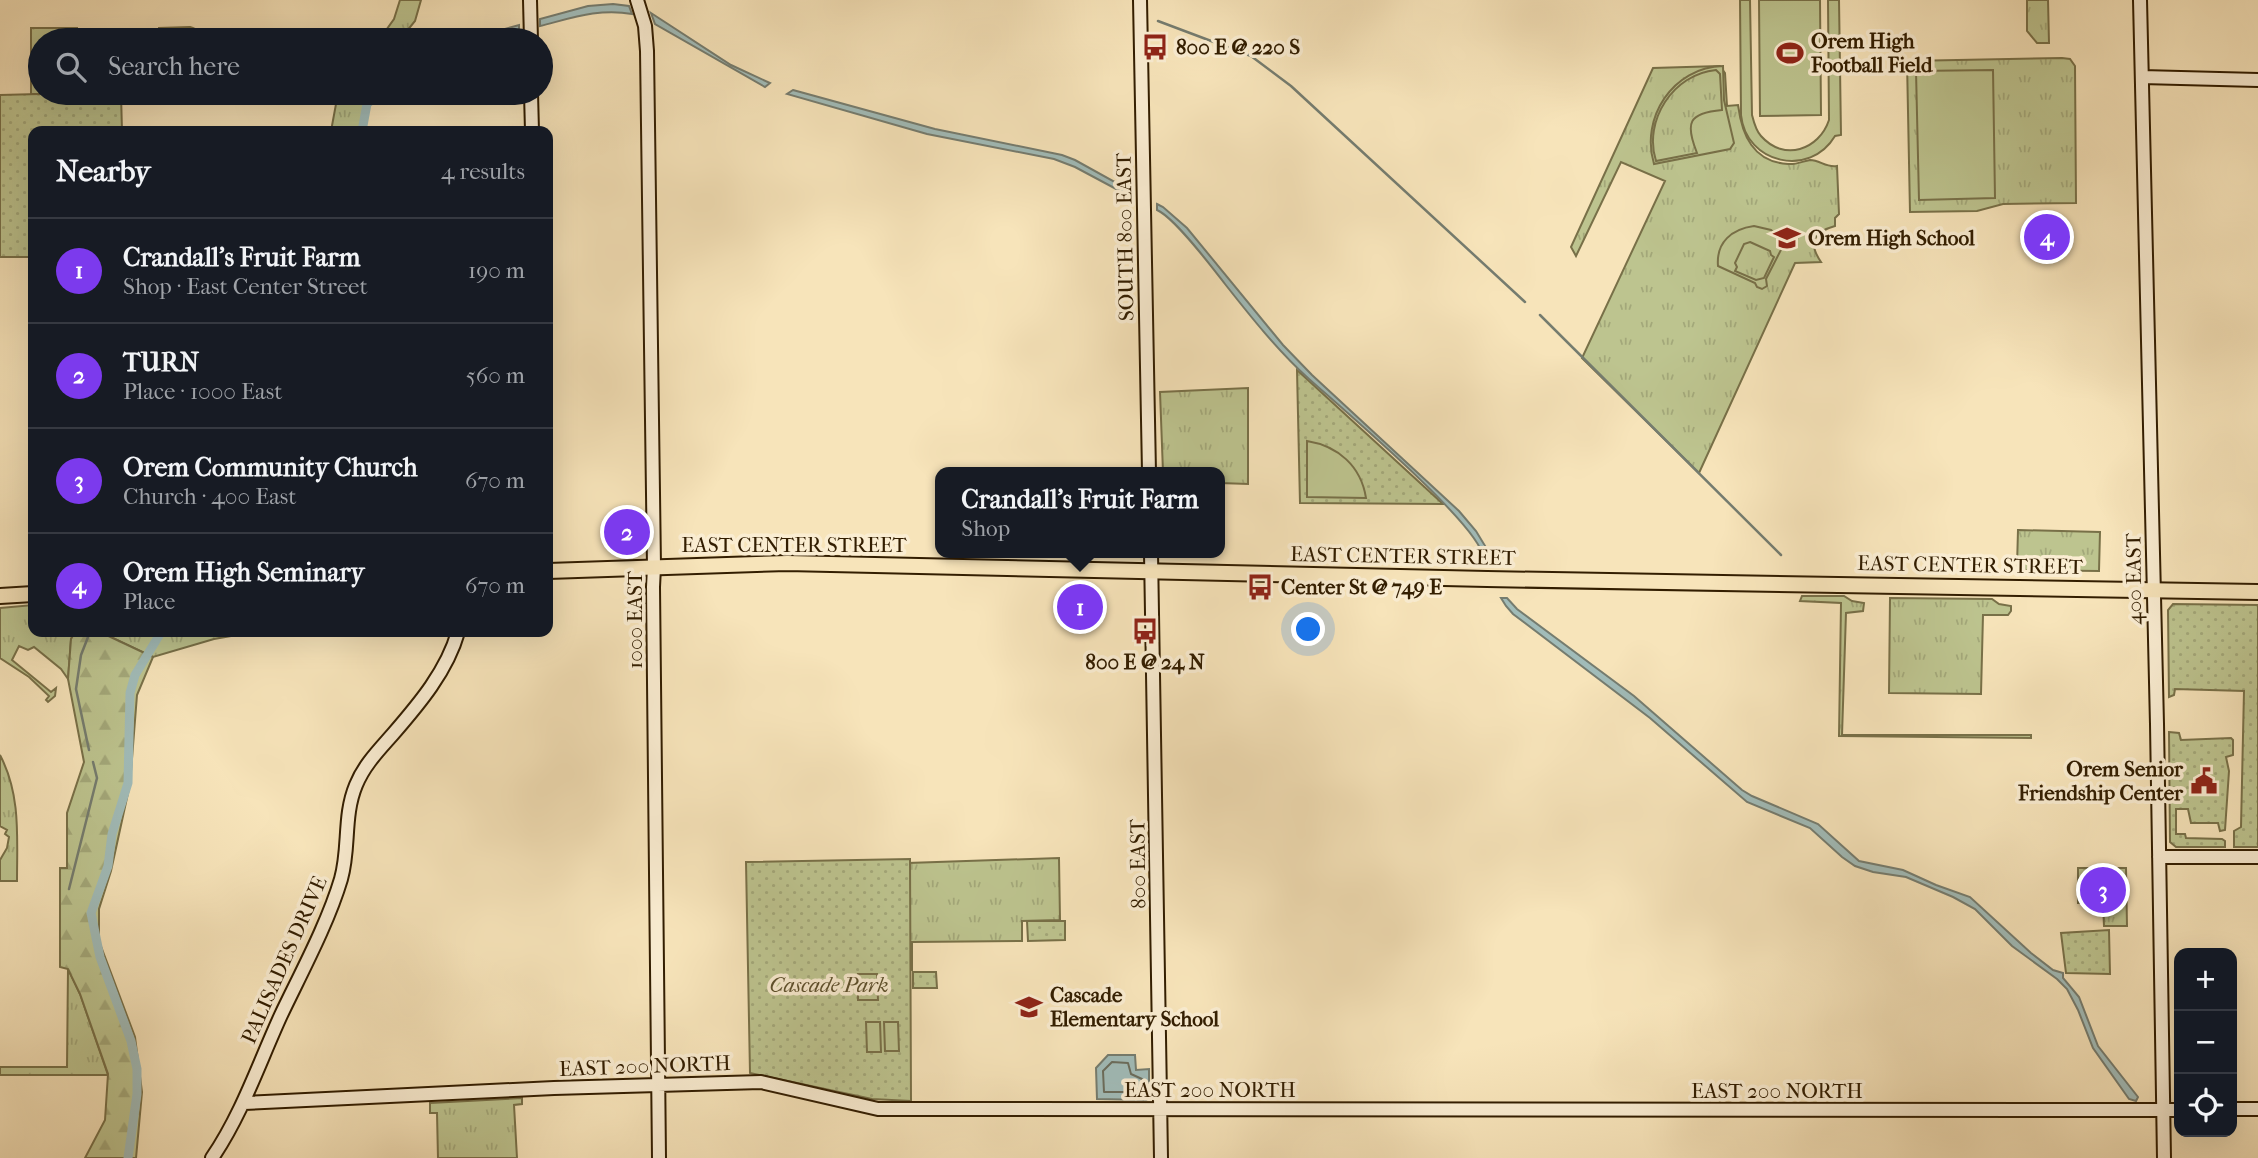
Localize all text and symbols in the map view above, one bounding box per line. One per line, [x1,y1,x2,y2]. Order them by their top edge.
search box [28,28,553,105]
place label: Orem High Football Field [1810,29,1933,77]
bus stop icon: 800 E @ 220 S [1140,32,1170,62]
place label: 800 E @ 220 S [1176,35,1300,59]
sports icon: Orem High Football Field [1775,38,1805,68]
icon: search [52,48,90,86]
text: Search here [108,51,240,82]
street label: SOUTH 800 EAST [1112,152,1138,321]
text: Nearby [56,154,151,189]
text: 4 results [441,158,525,185]
pin: 4 [2024,211,2070,263]
school or university icon: Orem High School [1772,223,1802,253]
place label: Orem High School [1808,226,1975,250]
text: Crandall's Fruit Farm [123,242,360,273]
text: 1 [75,257,83,284]
text: 190 m [468,257,525,284]
text: Shop · East Center Street [123,273,368,300]
text: TURN [123,347,199,378]
text: 2 [73,362,85,389]
text: 560 m [466,362,525,389]
text: Place · 1000 East [123,378,282,405]
text: Orem Community Church [123,452,418,483]
text: 3 [74,467,84,494]
text: 670 m [465,467,525,494]
popup [935,467,1225,558]
text: Church · 400 East [123,483,297,510]
text: Crandall's Fruit Farm [961,484,1199,515]
pin: 2 [604,506,650,558]
text: Shop [961,515,1010,542]
street label: 400 EAST [2121,532,2147,625]
street label: EAST CENTER STREET [681,533,908,557]
street label: EAST CENTER STREET [1290,542,1517,570]
street label: EAST CENTER STREET [1857,551,2084,579]
text: Orem High Seminary [123,557,364,588]
street label: 1000 EAST [623,570,647,669]
text: 4 [72,572,86,599]
text: 670 m [465,572,525,599]
bus stop icon: Center St @ 749 E [1245,572,1275,602]
place label: Center St @ 749 E [1281,575,1442,600]
pin: 1 [1057,581,1103,633]
text: Place [123,588,175,615]
your location [1291,612,1325,646]
bus stop icon: 800 E @ 24 N [1130,616,1160,646]
place label: 800 E @ 24 N [1085,650,1205,675]
place label: Orem Senior Friendship Center [2017,757,2184,805]
public building icon: Orem Senior Friendship Center [2189,766,2219,796]
street label: 800 EAST [1125,818,1151,909]
pin: 3 [2080,864,2126,916]
street label: PALISADES DRIVE [236,873,332,1047]
map controls [2174,948,2237,1137]
button: + [2174,948,2237,1011]
park label: Cascade Park [770,973,888,997]
place label: Cascade Elementary School [1050,983,1219,1031]
school or university icon: Cascade Elementary School [1014,992,1044,1022]
button: − [2174,1011,2237,1074]
street label: EAST 200 NORTH [559,1051,732,1081]
button: locate [2174,1074,2237,1137]
street label: EAST 200 NORTH [1124,1078,1296,1102]
street label: EAST 200 NORTH [1691,1079,1863,1103]

